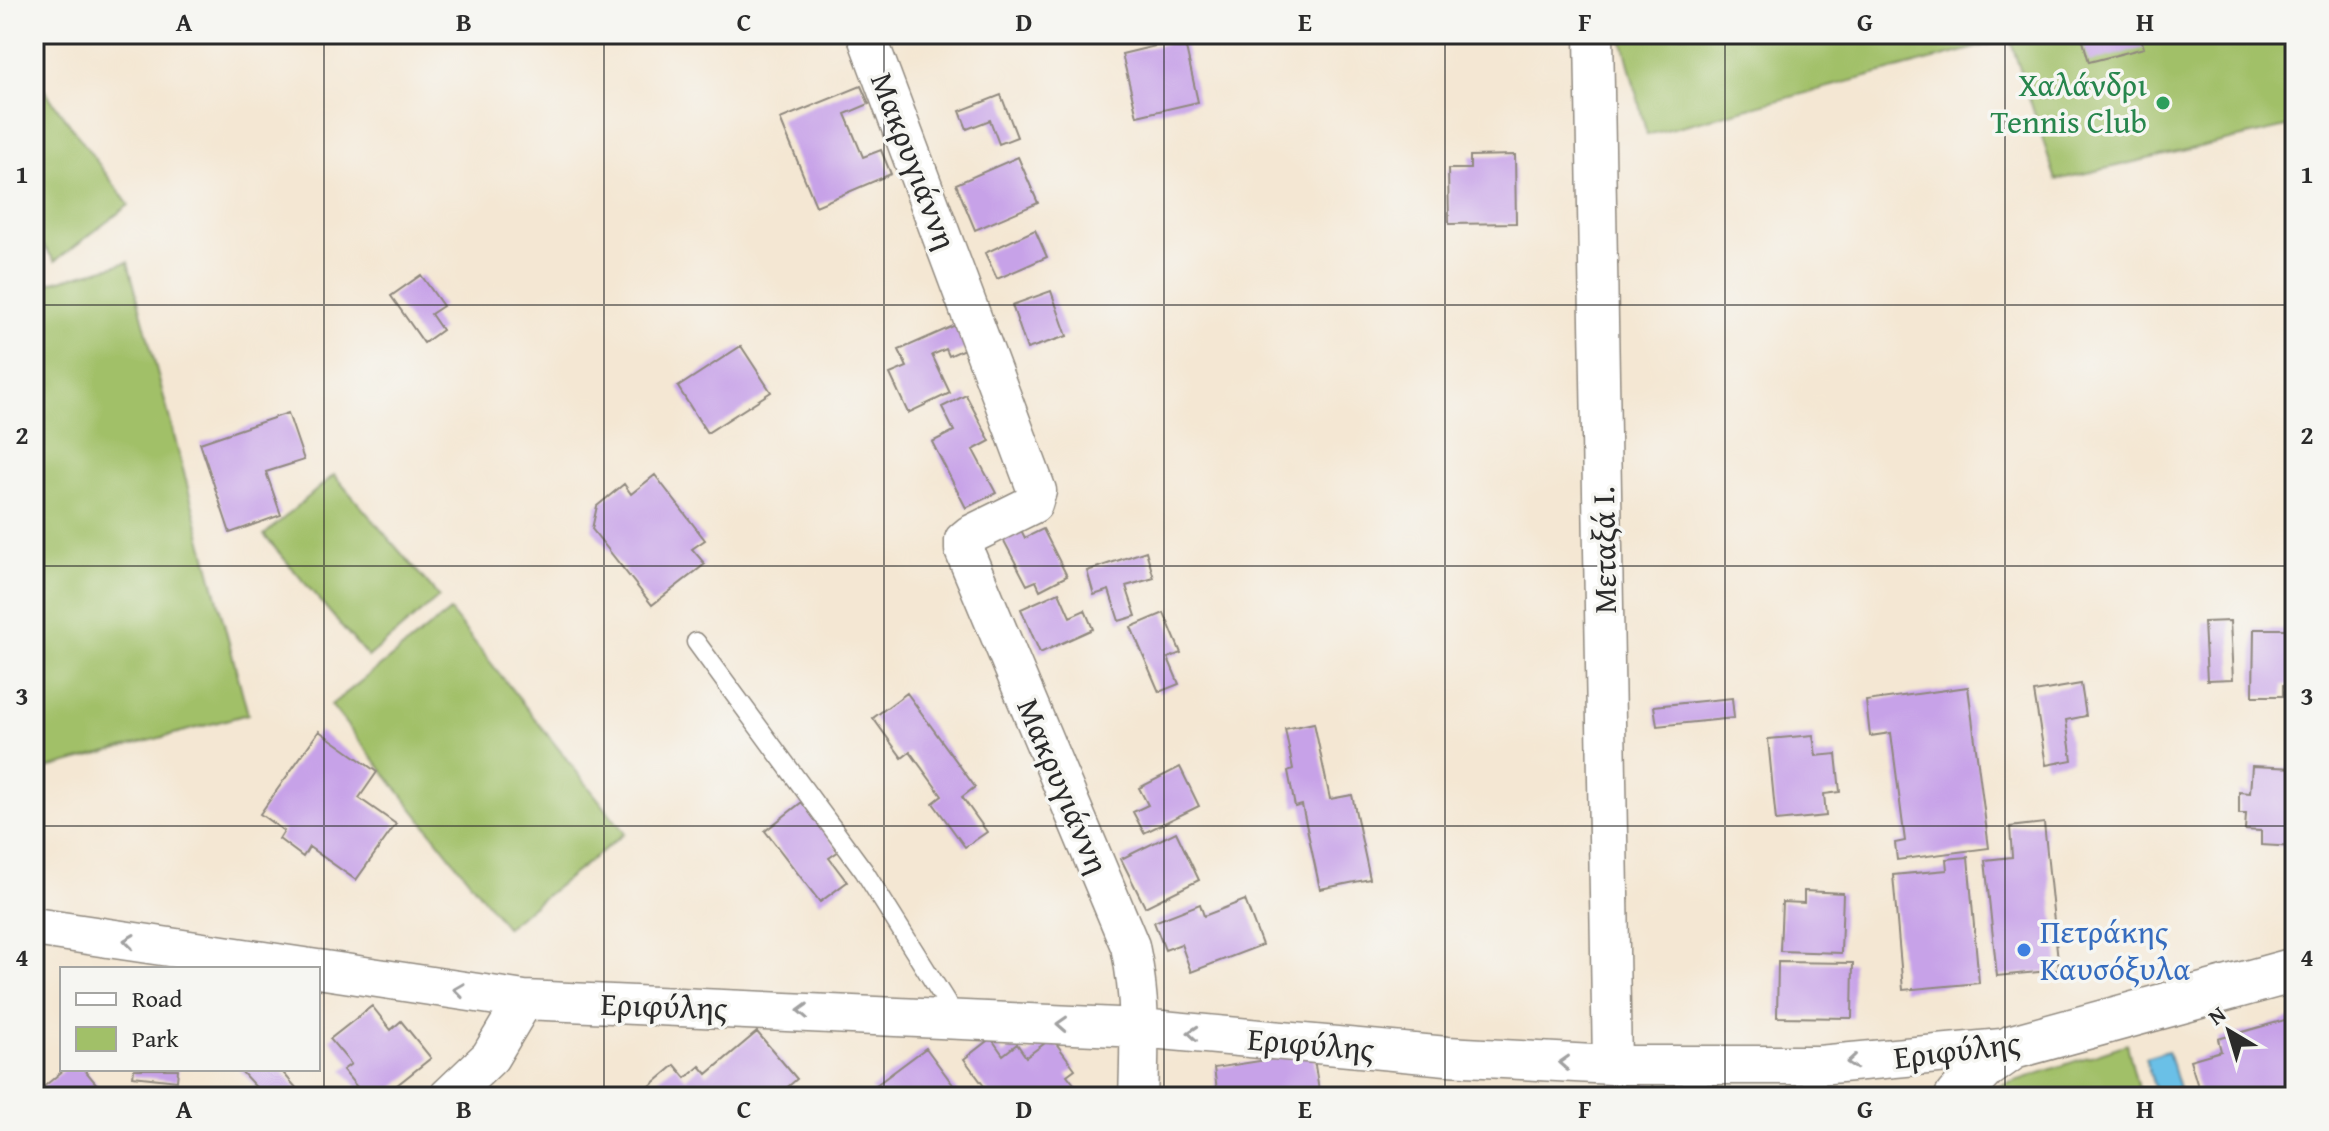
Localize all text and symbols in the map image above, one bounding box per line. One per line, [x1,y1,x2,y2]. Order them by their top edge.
text: A [176,2,193,41]
text: B [456,2,472,41]
text: C [737,2,751,41]
text: D [1016,2,1032,41]
text: E [1298,2,1312,41]
text: F [1578,2,1592,41]
text: G [1857,2,1873,41]
text: H [2136,2,2154,41]
place label: Χαλάνδρι Tennis Club [1990,61,2147,145]
street label: Μακρυγιάννη [859,66,970,256]
marker: Χαλάνδρι Tennis Club [2154,94,2172,112]
text: 1 [15,154,29,193]
text: 1 [2300,154,2314,193]
text: 2 [15,415,29,454]
text: 2 [2300,415,2314,454]
street label: Μεταξά Ι. [1579,486,1628,614]
text: 3 [15,676,29,715]
text: 3 [2300,676,2314,715]
street label: Μακρυγιάννη [1005,691,1121,881]
place label: Πετράκης Καυσόξυλα [2040,908,2191,992]
one-way arrow [122,933,136,950]
text: 4 [15,937,29,976]
text: 4 [2300,937,2314,976]
marker: Πετράκης Καυσόξυλα [2015,941,2033,959]
legend [60,967,320,1071]
street label: Εριφύλης [600,980,729,1031]
text: Road [132,981,182,1016]
one-way arrow [453,982,466,999]
north arrow [2189,991,2269,1071]
text: N [2201,998,2233,1032]
one-way arrow [796,1003,809,1020]
street label: Εριφύλης [1246,1015,1377,1072]
one-way arrow [1055,1016,1068,1033]
street label: Εριφύλης [1891,1018,2023,1081]
text: Park [132,1021,179,1056]
one-way arrow [1186,1025,1199,1042]
one-way arrow [1845,1053,1858,1070]
one-way arrow [1557,1054,1570,1071]
text: A [176,1089,193,1128]
text: B [456,1089,472,1128]
text: C [737,1089,751,1128]
text: D [1016,1089,1032,1128]
text: E [1298,1089,1312,1128]
text: F [1578,1089,1592,1128]
text: G [1857,1089,1873,1128]
text: H [2136,1089,2154,1128]

